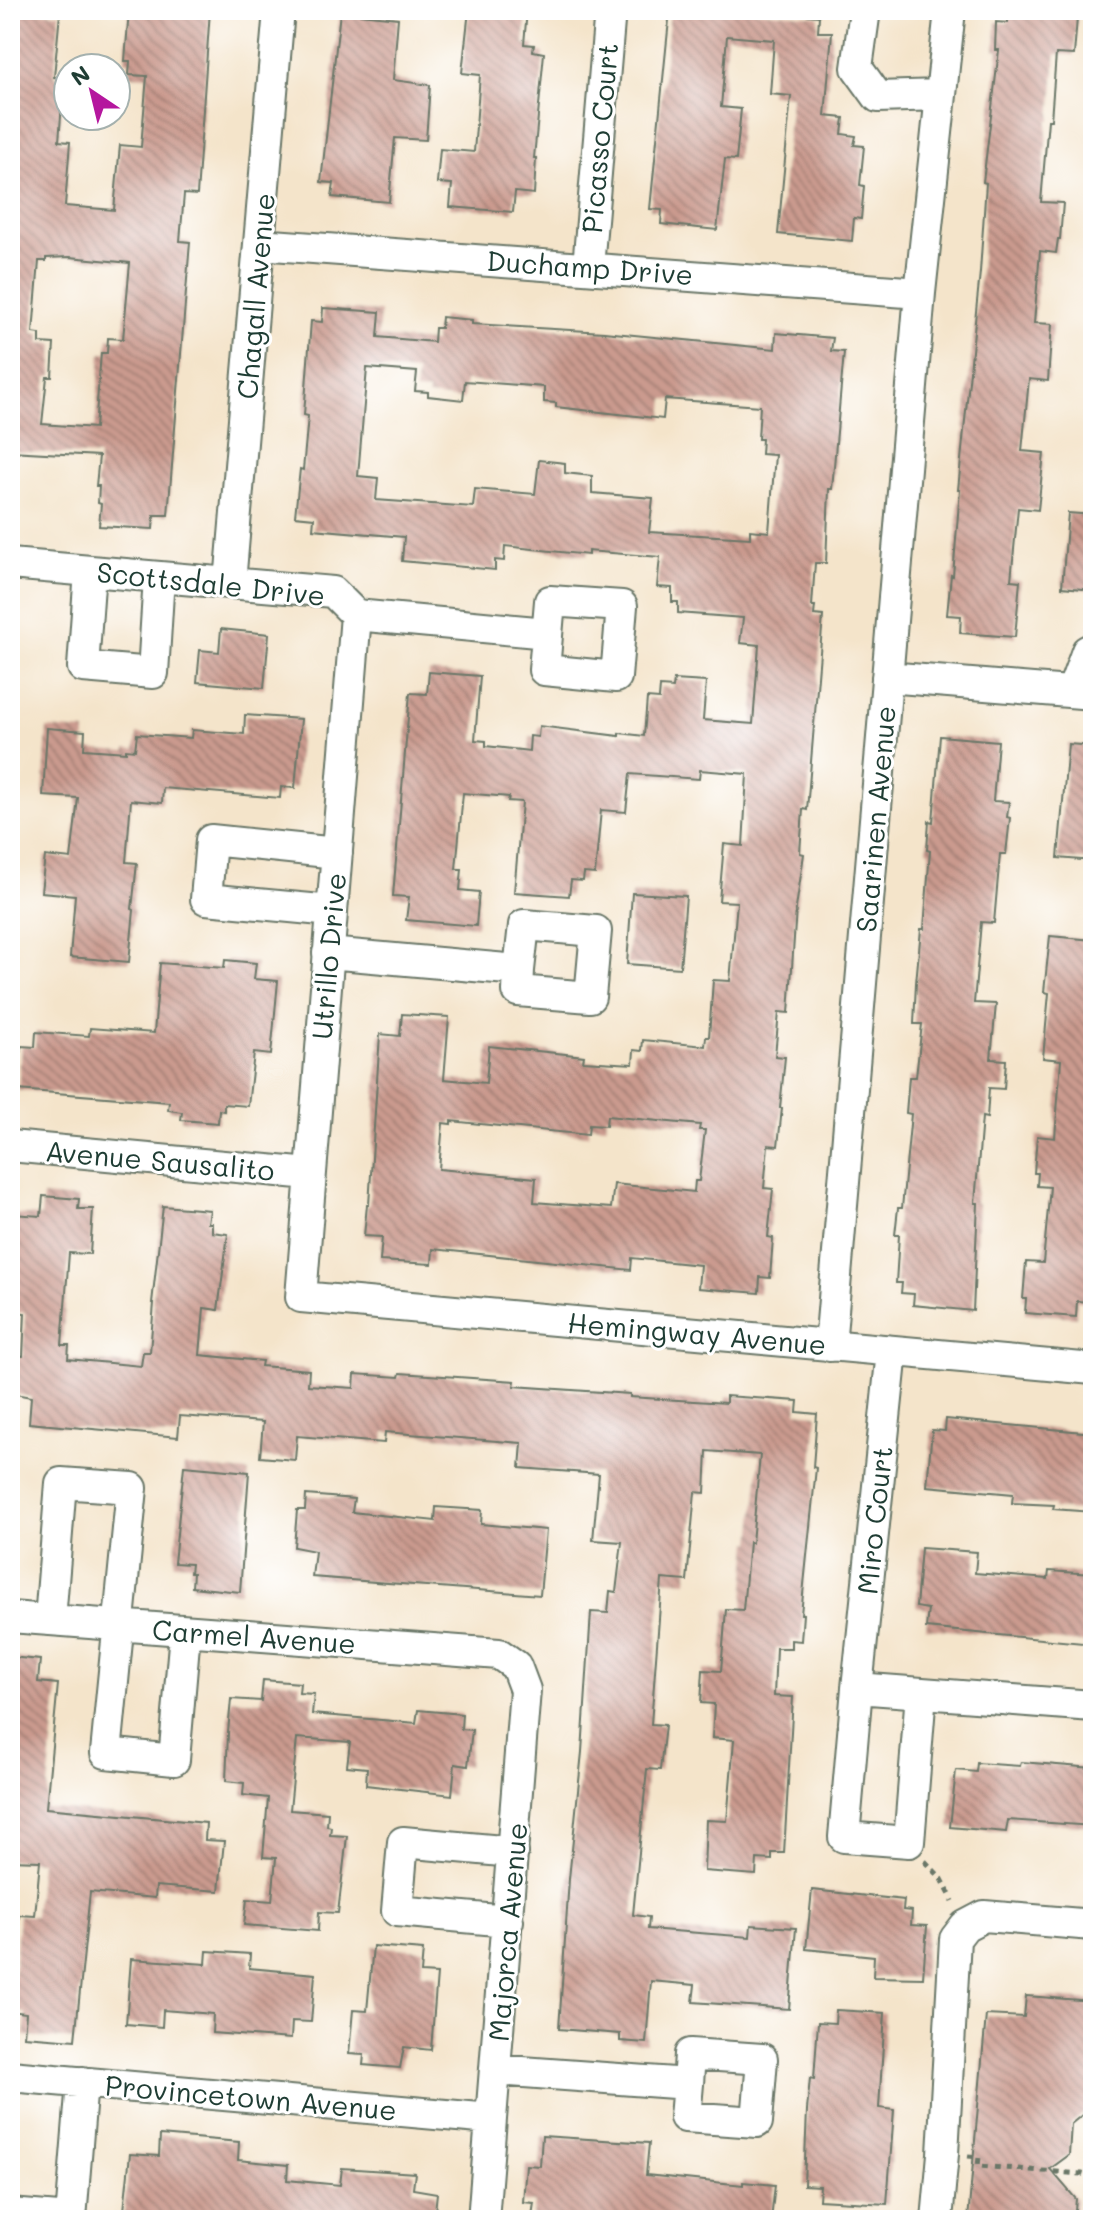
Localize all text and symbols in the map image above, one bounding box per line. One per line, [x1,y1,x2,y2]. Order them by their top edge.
street label: Picasso Court [573,41,625,235]
north arrow [52,52,132,132]
text: N [65,59,95,92]
street label: Chagall Avenue [228,191,282,401]
street label: Duchamp Drive [486,242,694,292]
street label: Scottsdale Drive [95,553,327,613]
street label: Saarinen Avenue [847,704,903,934]
street label: Utrillo Drive [303,871,353,1041]
street label: Avenue Sausalito [44,1132,276,1188]
street label: Hemingway Avenue [566,1304,828,1362]
street label: Miro Court [848,1444,900,1596]
street label: Carmel Avenue [151,1611,357,1661]
street label: Majorca Avenue [479,1821,535,2043]
street label: Provincetown Avenue [104,2066,398,2128]

